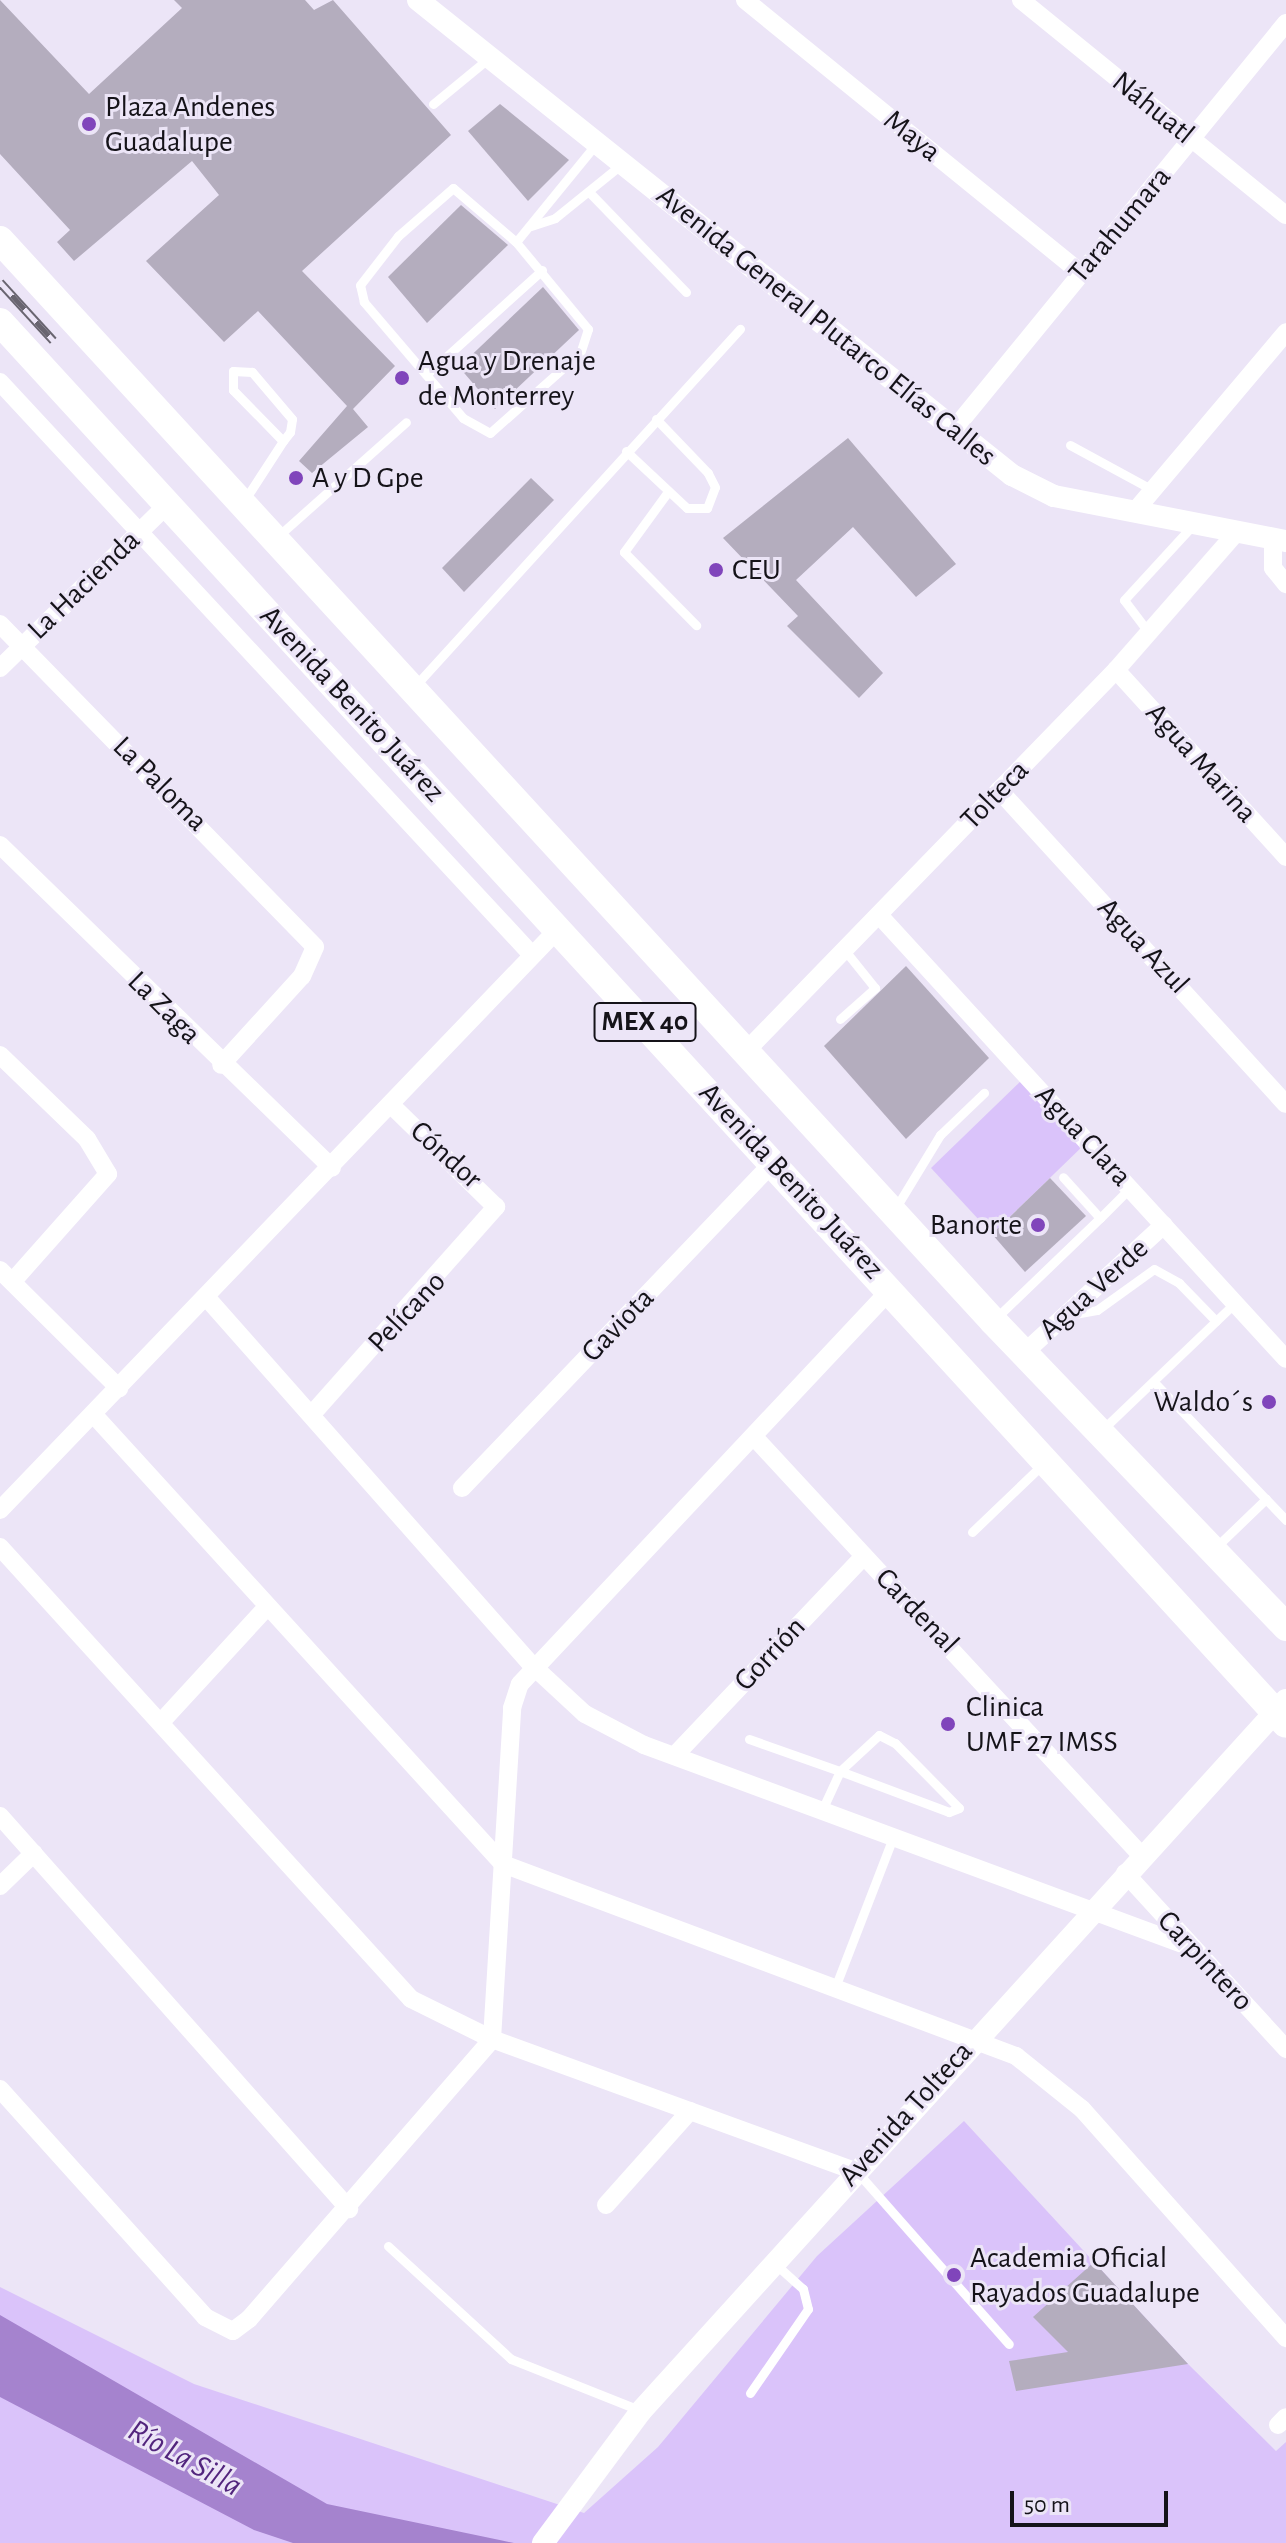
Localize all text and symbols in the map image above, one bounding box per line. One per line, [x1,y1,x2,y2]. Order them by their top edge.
street label: Náhuatl [1105,64,1201,152]
place label: Plaza Andenes Guadalupe [105,89,275,160]
street label: Maya [876,102,948,170]
marker: Plaza Andenes Guadalupe [80,115,98,133]
street label: Tarahumara [1061,159,1179,291]
street label: Avenida General Plutarco Elías Calles [649,178,1003,474]
place label: Agua y Drenaje de Monterrey [418,343,596,414]
marker: Agua y Drenaje de Monterrey [393,369,411,387]
place label: A y D Gpe [312,460,423,496]
marker: A y D Gpe [287,469,305,487]
street label: La Hacienda [20,523,148,647]
place label: CEU [732,552,781,588]
marker: CEU [707,561,725,579]
street label: Avenida Benito Juárez [252,599,452,809]
street label: Agua Marina [1138,695,1264,831]
street label: La Paloma [105,729,215,839]
street label: Tolteca [953,753,1037,837]
street label: Agua Azul [1089,890,1197,1002]
street label: La Zaga [120,964,208,1052]
road number: MEX 40 [593,998,697,1046]
street label: Avenida Benito Juárez [691,1076,891,1286]
street label: Agua Clara [1027,1078,1139,1194]
street label: Cóndor [403,1113,489,1197]
place label: Banorte [930,1207,1022,1243]
marker: Banorte [1029,1216,1047,1234]
street label: Agua Verde [1032,1231,1156,1347]
street label: Pelícano [360,1264,454,1360]
street label: Gaviota [574,1280,662,1370]
place label: Waldo´s [1154,1384,1253,1420]
marker: Waldo´s [1260,1393,1278,1411]
street label: Cardenal [868,1561,966,1661]
street label: Gorrión [727,1609,813,1699]
place label: Clinica UMF 27 IMSS [966,1689,1118,1760]
marker: Clinica UMF 27 IMSS [937,1713,959,1735]
street label: Carpintero [1149,1903,1261,2019]
street label: Avenida Tolteca [831,2034,981,2194]
place label: Academia Oficial Rayados Guadalupe [970,2240,1200,2310]
marker: Academia Oficial Rayados Guadalupe [945,2266,963,2284]
water label: Río La Silla [121,2411,249,2505]
scale bar [1014,2475,1172,2525]
text: 50 m [1024,2493,1070,2517]

